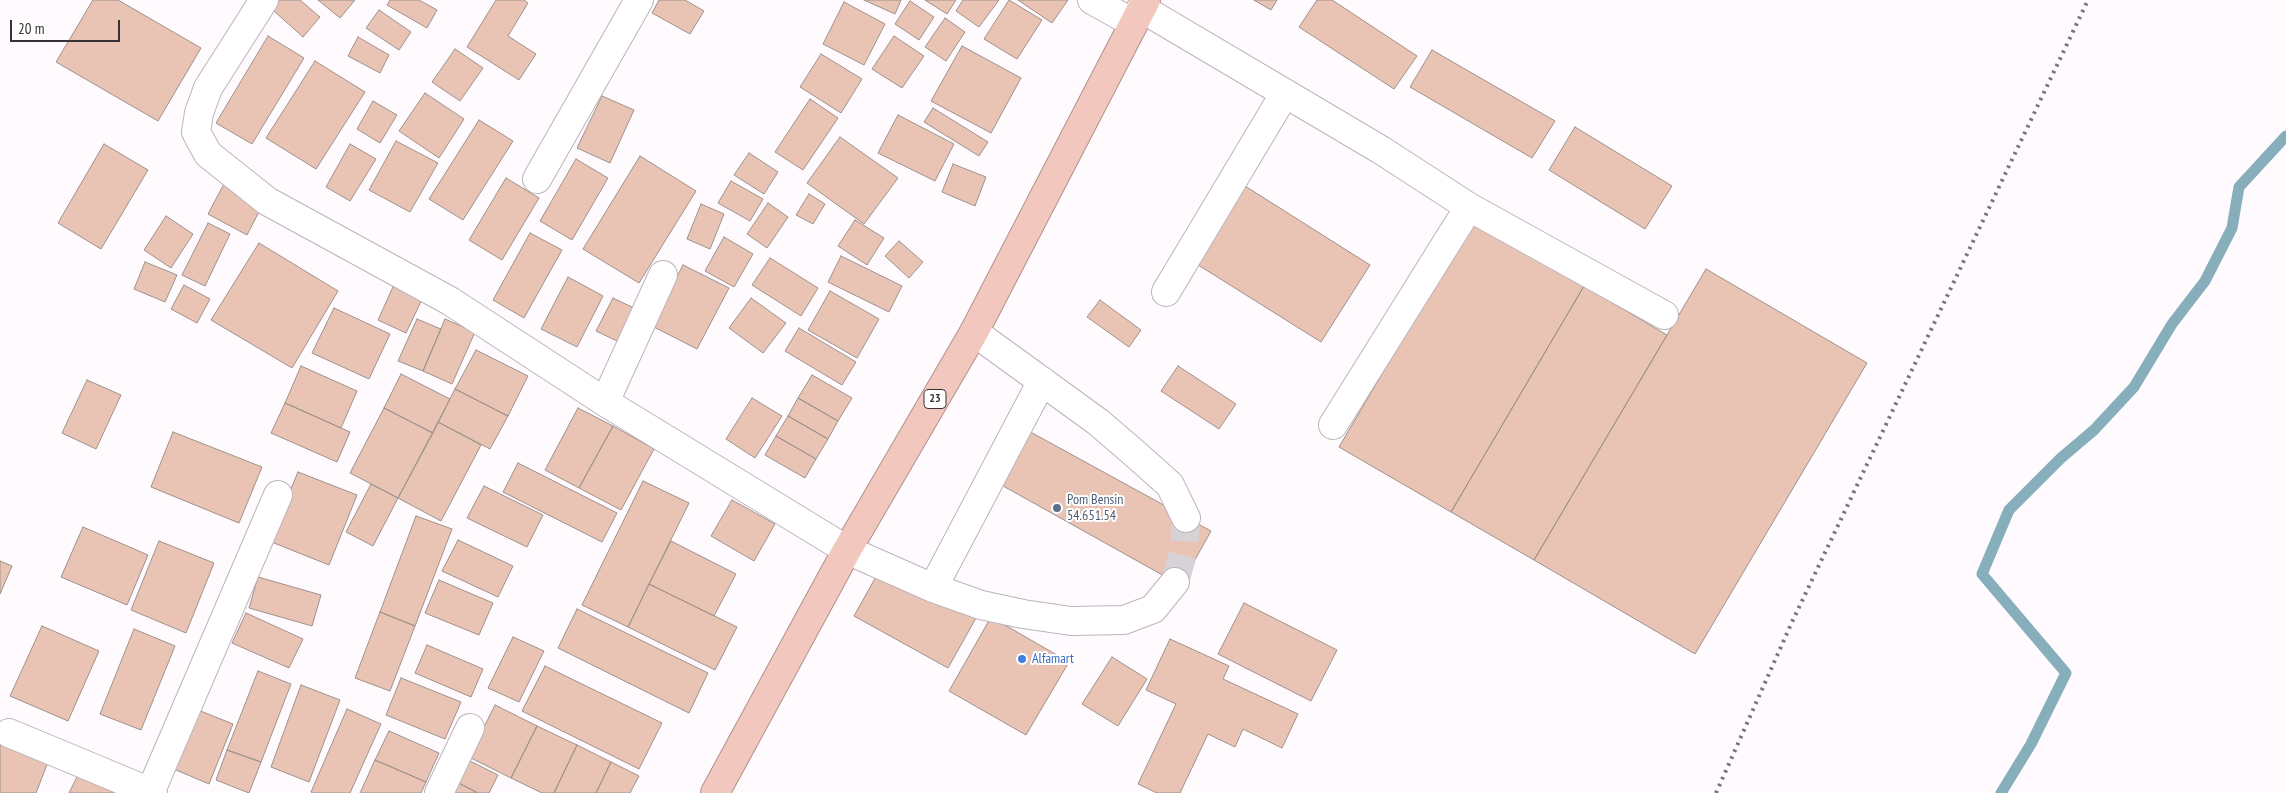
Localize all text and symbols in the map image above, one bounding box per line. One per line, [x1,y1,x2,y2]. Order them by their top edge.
scale bar [12,10,122,42]
text: 20 m [18,19,44,38]
road number: 23 [924,389,946,408]
place label: Pom Bensin 54.651.54 [1067,492,1123,524]
marker: Pom Bensin 54.651.54 [1051,502,1063,514]
place label: Alfamart [1032,651,1074,667]
marker: Alfamart [1016,653,1028,665]

